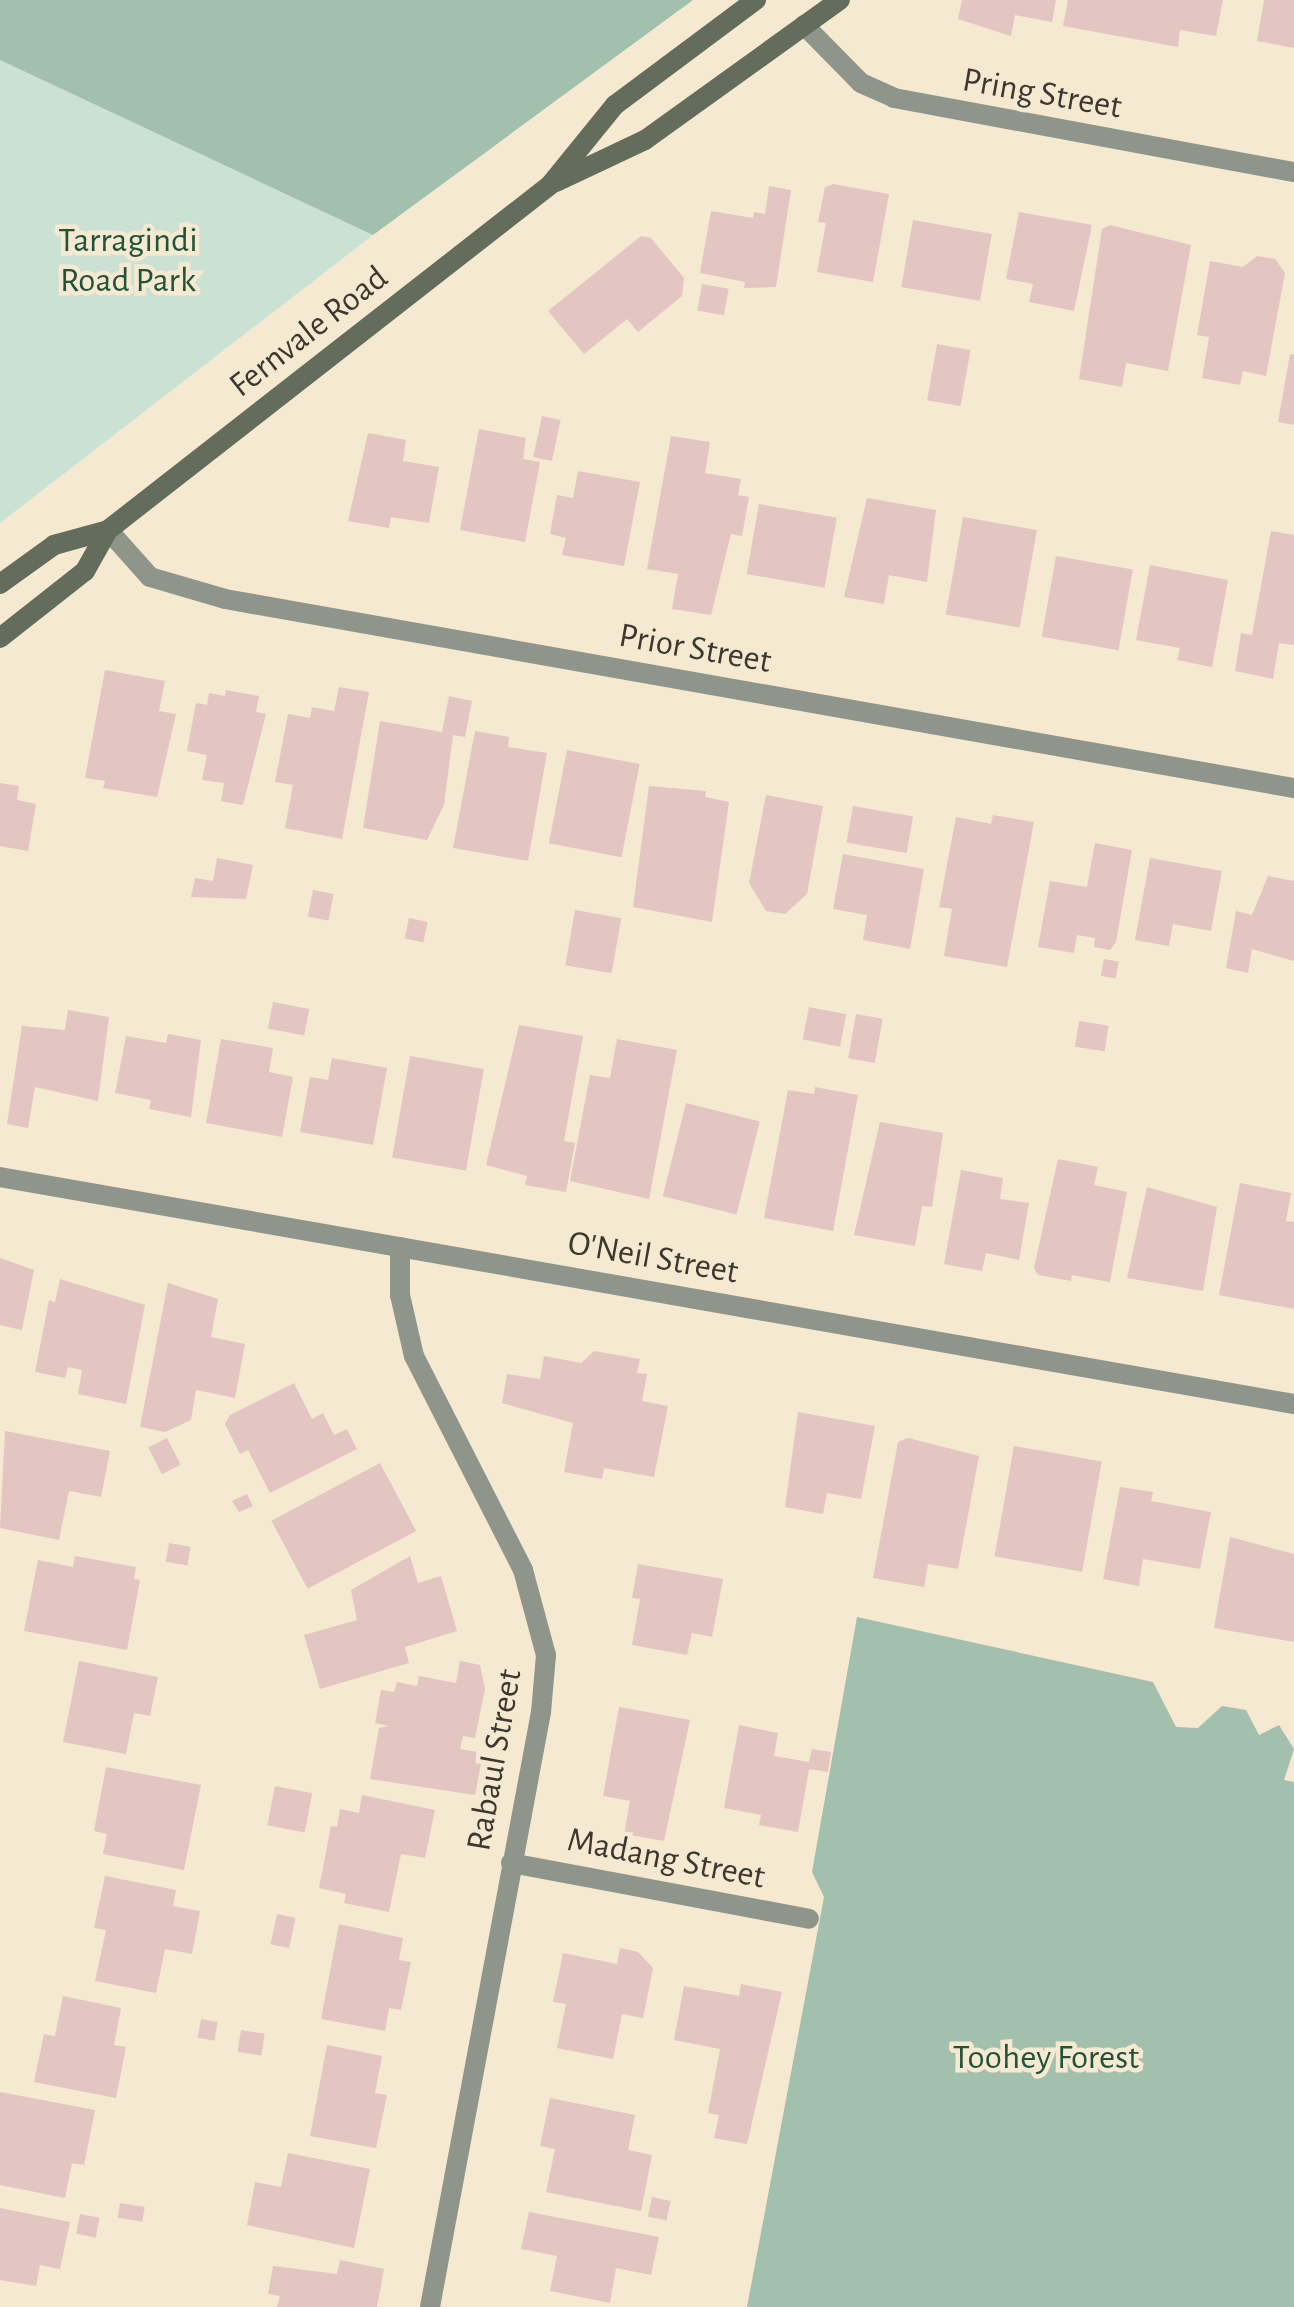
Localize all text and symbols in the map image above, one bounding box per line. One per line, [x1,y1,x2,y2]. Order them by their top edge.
street label: Pring Street [959,59,1125,129]
park label: Tarragindi Road Park [58,220,198,302]
street label: Fernvale Road [221,257,397,407]
street label: Prior Street [616,615,774,683]
street label: O'Neil Street [565,1222,741,1294]
street label: Rabaul Street [458,1666,532,1854]
street label: Madang Street [564,1819,768,1899]
park label: Toohey Forest [953,2037,1139,2079]

